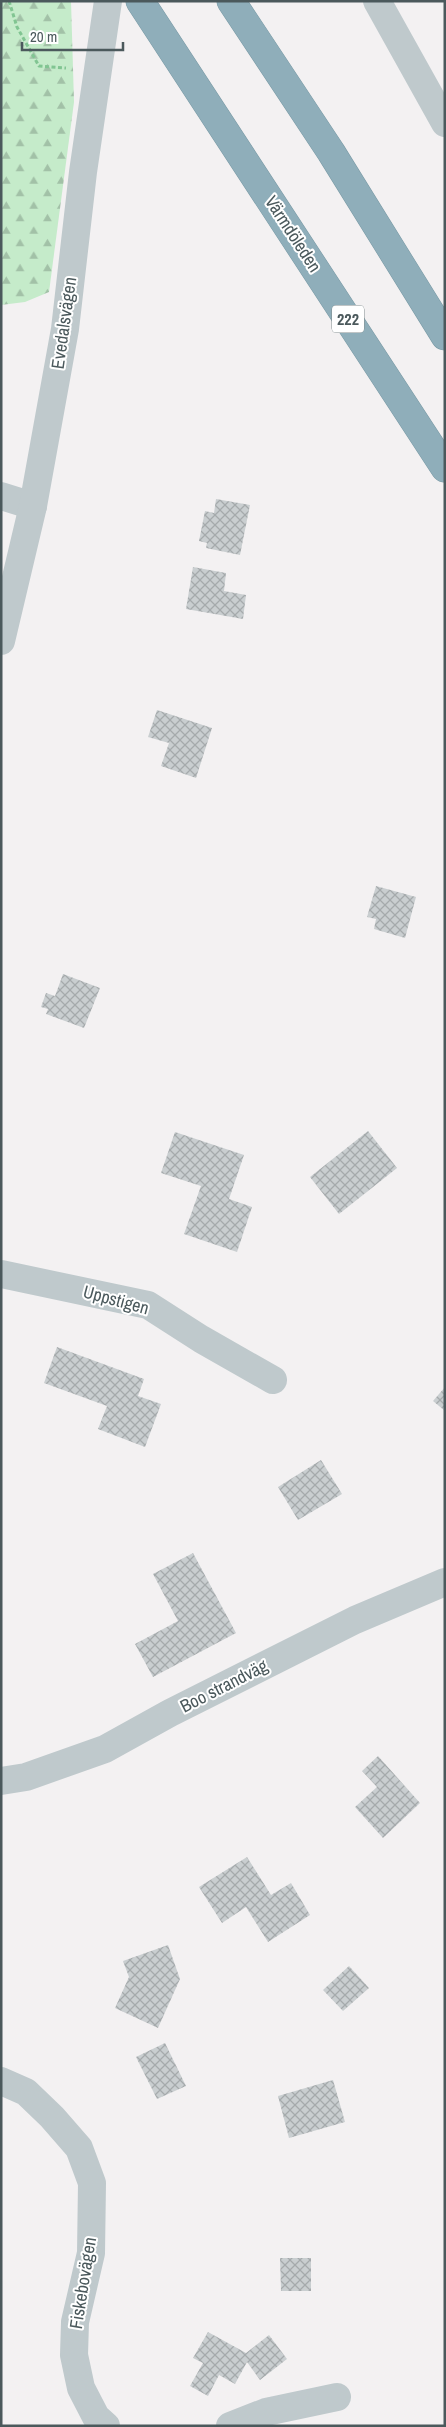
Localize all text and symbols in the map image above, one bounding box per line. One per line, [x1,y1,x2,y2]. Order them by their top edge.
scale bar [22,20,124,52]
text: 20 m [30,26,57,47]
street label: Värmdöleden [259,191,328,277]
street label: Evedalsvägen [45,275,82,371]
road number: 222 [332,306,364,332]
street label: Uppstigen [80,1279,152,1320]
street label: Boo strandväg [176,1652,273,1718]
street label: Fiskebovägen [63,2235,102,2331]

